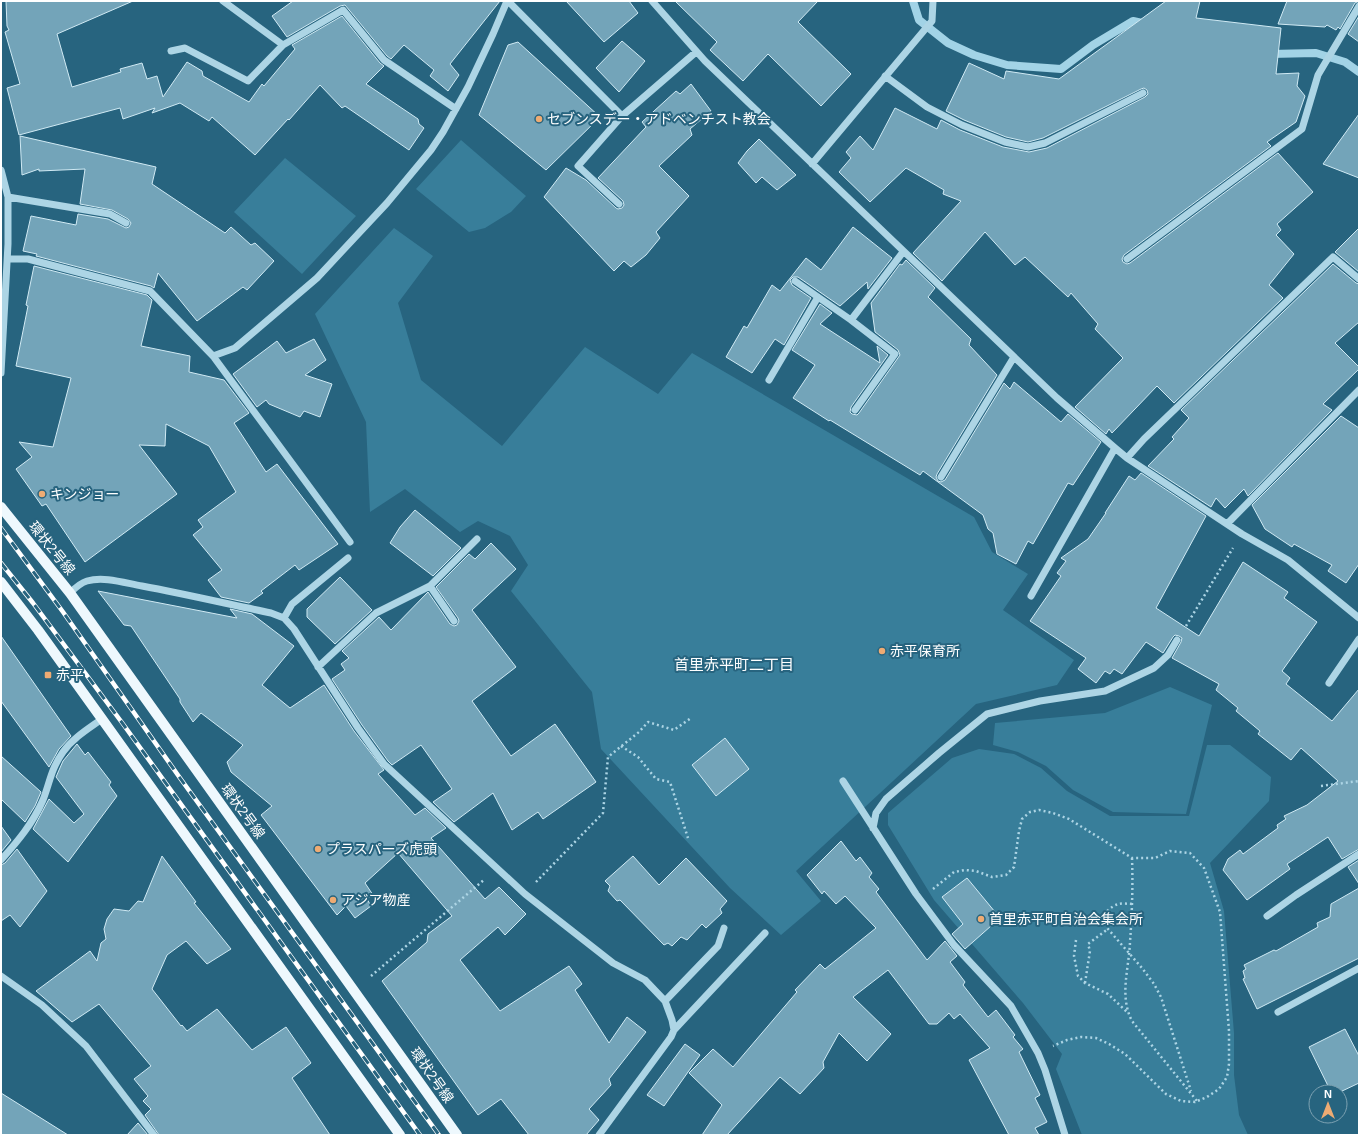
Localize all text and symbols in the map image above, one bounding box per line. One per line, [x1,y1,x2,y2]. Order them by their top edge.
place label: セブンスデー・アドベンチスト教会 [547,111,771,127]
marker: セブンスデー・アドベンチスト教会 [534,114,544,124]
place label: キンジョー [50,486,120,502]
marker: キンジョー [37,489,47,499]
street label: 環状2号線 [26,518,78,578]
place label: 赤平保育所 [890,643,960,659]
marker: 赤平保育所 [877,646,887,656]
district label: 首里赤平町二丁目 [674,656,794,673]
place label: 赤平 [56,667,84,683]
marker: 赤平 [43,670,53,680]
street label: 環状2号線 [218,780,268,842]
place label: プラスパーズ虎頭 [326,841,437,857]
marker: プラスパーズ虎頭 [313,844,323,854]
place label: アジア物産 [341,892,410,908]
marker: アジア物産 [328,895,338,905]
place label: 首里赤平町自治会集会所 [989,911,1143,927]
marker: 首里赤平町自治会集会所 [976,914,986,924]
street label: 環状2号線 [407,1044,457,1106]
north arrow [1308,1084,1348,1124]
text: N [1324,1088,1332,1100]

